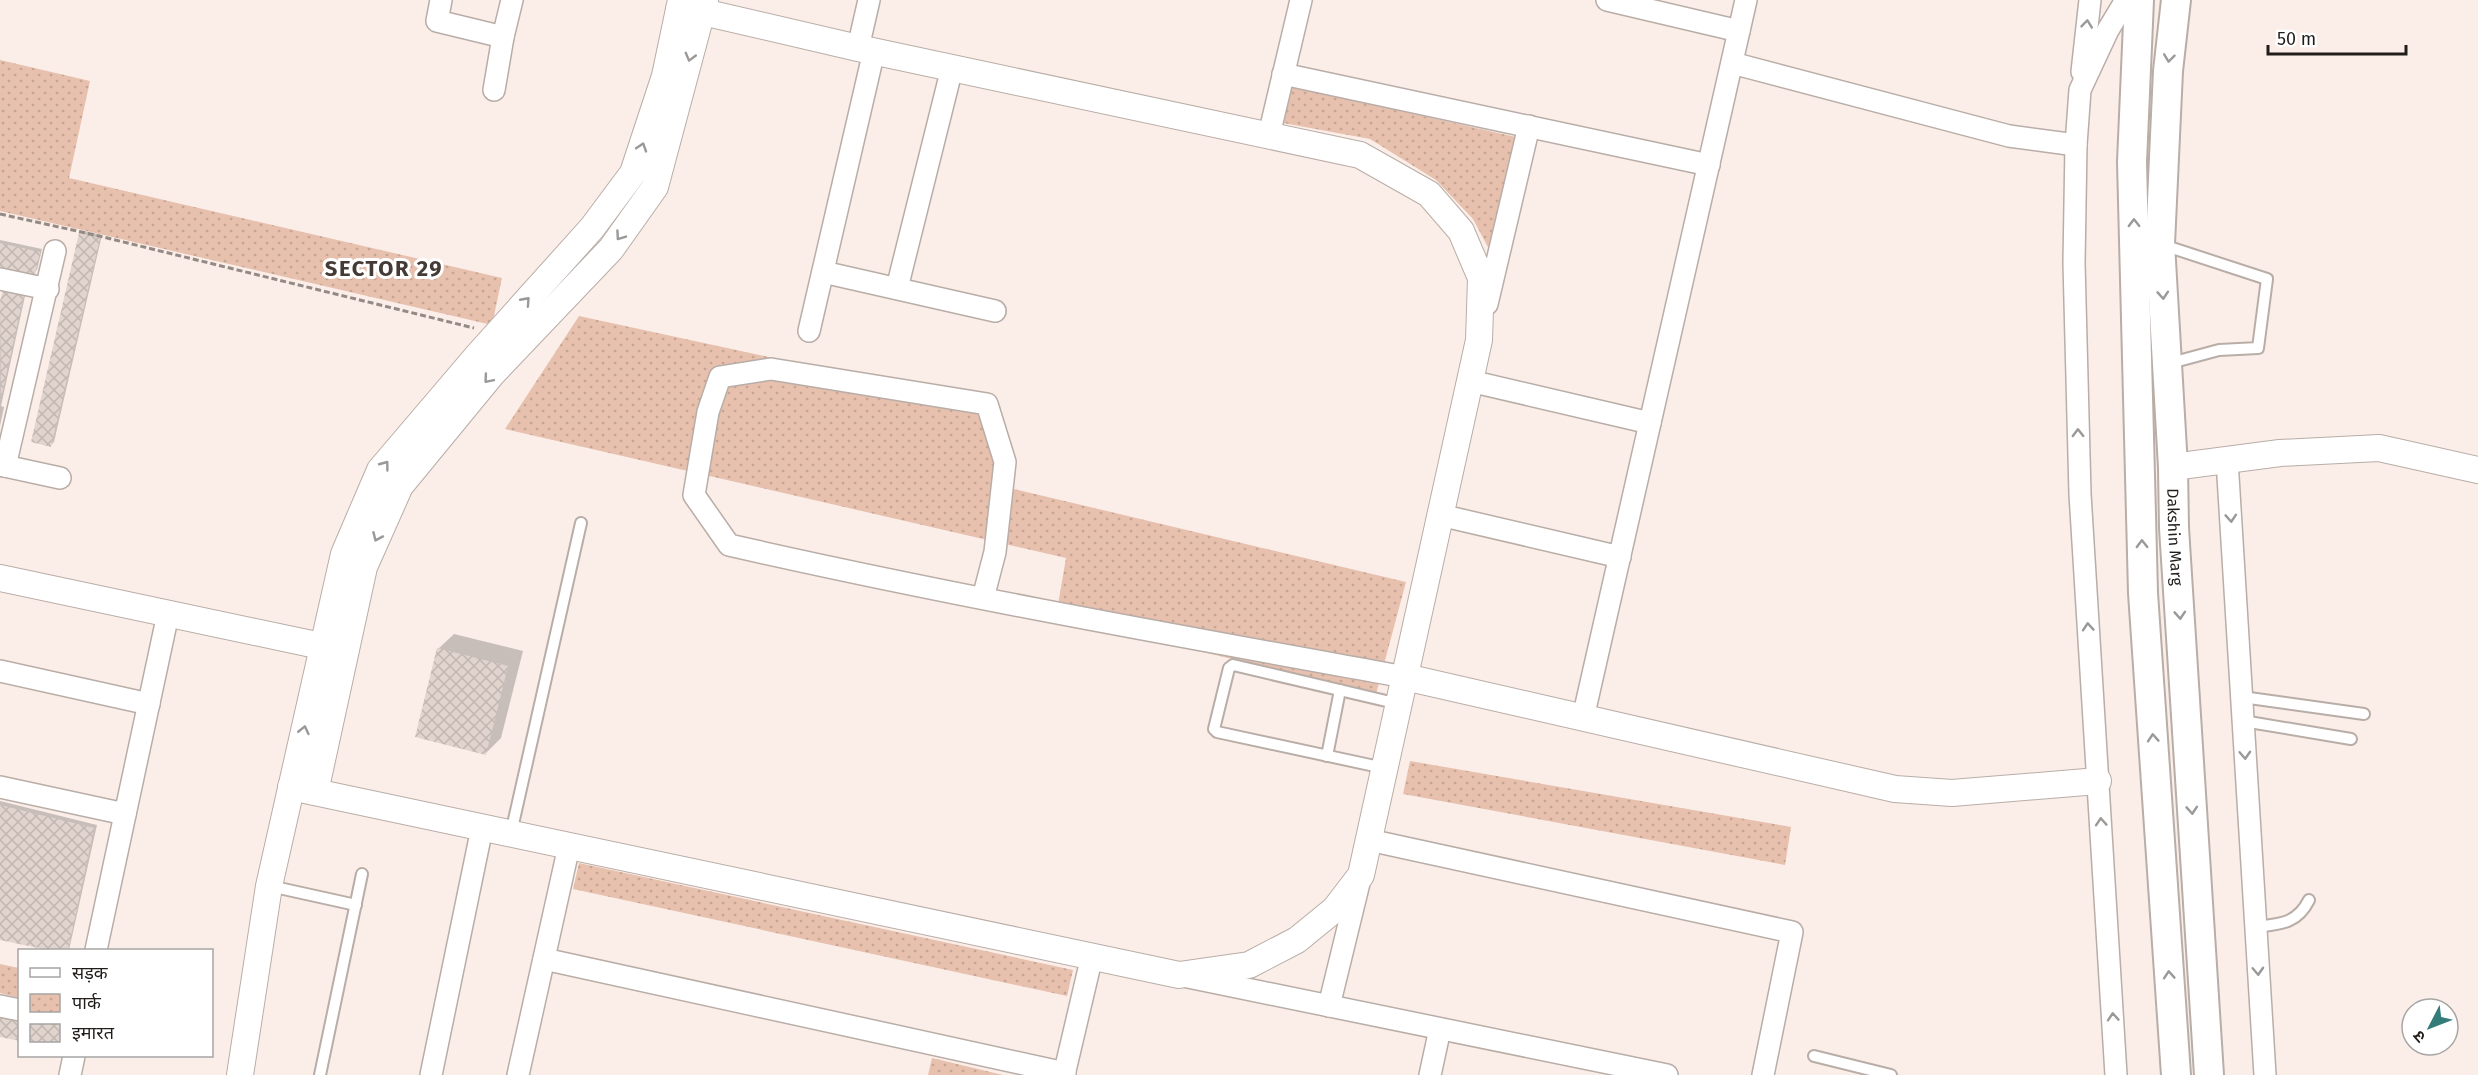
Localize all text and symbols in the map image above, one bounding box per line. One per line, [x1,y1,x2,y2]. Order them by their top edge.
scale bar [2268,18,2406,56]
one-way arrow [2080,20,2093,29]
text: 50 m [2277,28,2316,50]
one-way arrow [685,51,698,61]
one-way arrow [2164,54,2176,63]
one-way arrow [634,142,647,153]
one-way arrow [2128,218,2140,227]
one-way arrow [616,229,627,240]
district label: SECTOR 29 [325,255,443,282]
one-way arrow [2156,290,2169,299]
one-way arrow [519,298,530,308]
one-way arrow [485,372,496,383]
one-way arrow [2072,428,2085,437]
one-way arrow [378,461,389,472]
street label: Dakshin Marg [2163,488,2187,587]
one-way arrow [2224,514,2237,523]
one-way arrow [372,531,384,542]
one-way arrow [2136,539,2148,548]
one-way arrow [2173,611,2186,620]
one-way arrow [2082,623,2095,632]
one-way arrow [297,726,310,736]
one-way arrow [2147,734,2160,743]
one-way arrow [2238,750,2251,759]
one-way arrow [2185,805,2198,814]
one-way arrow [2094,817,2107,826]
legend [18,949,213,1057]
text: सड़क [72,962,109,984]
one-way arrow [2252,966,2265,975]
one-way arrow [2163,970,2176,979]
text: पार्क [72,992,102,1014]
north arrow [2400,997,2460,1057]
one-way arrow [2106,1012,2119,1021]
text: इमारत [72,1022,115,1044]
text: उ [2409,1026,2429,1047]

